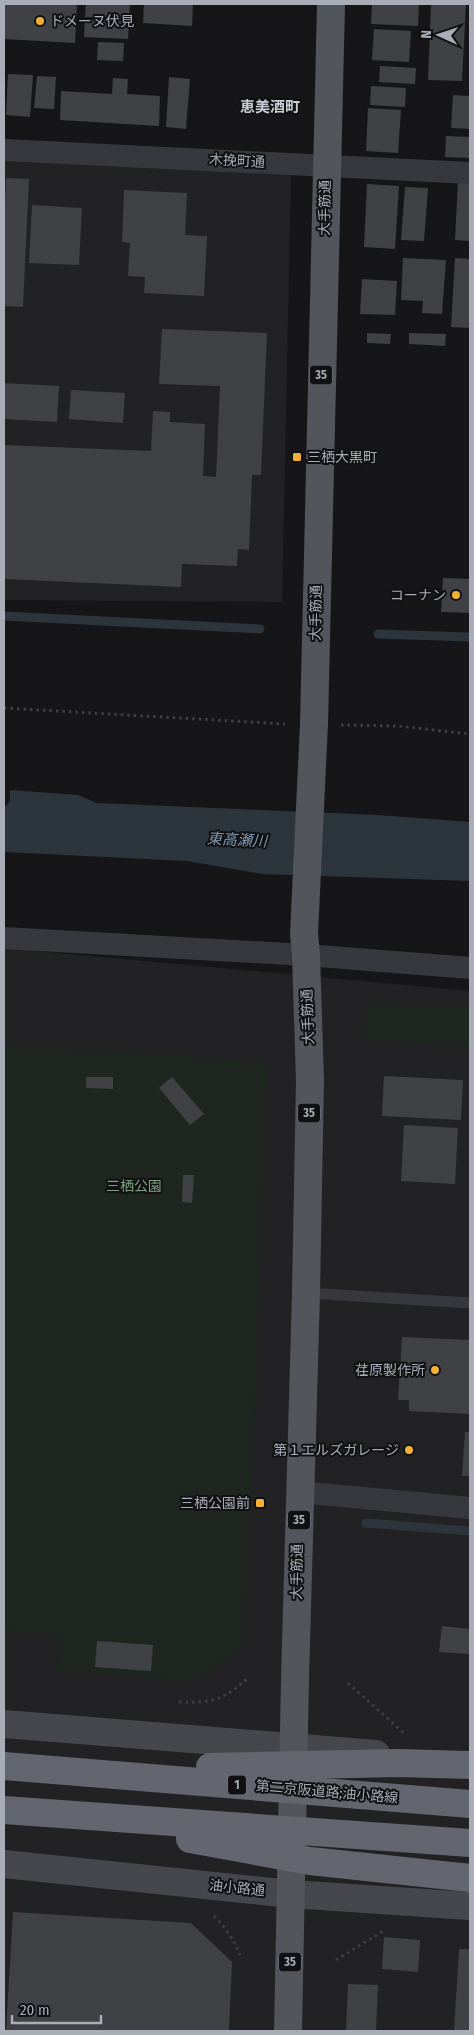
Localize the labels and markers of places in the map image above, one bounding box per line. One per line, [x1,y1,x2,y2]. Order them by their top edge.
place label: ドメーヌ伏見 [50,13,134,30]
marker: ドメーヌ伏見 [34,15,46,27]
place label: 三栖大黒町 [307,449,377,466]
marker: 三栖大黒町 [291,451,303,463]
place label: コーナン [390,587,446,604]
marker: コーナン [450,589,462,601]
place label: 荏原製作所 [355,1362,425,1379]
marker: 荏原製作所 [429,1364,441,1376]
place label: 第１エルズガレージ [273,1442,399,1459]
marker: 第１エルズガレージ [403,1444,415,1456]
place label: 三栖公園前 [180,1495,250,1512]
marker: 三栖公園前 [254,1497,266,1509]

